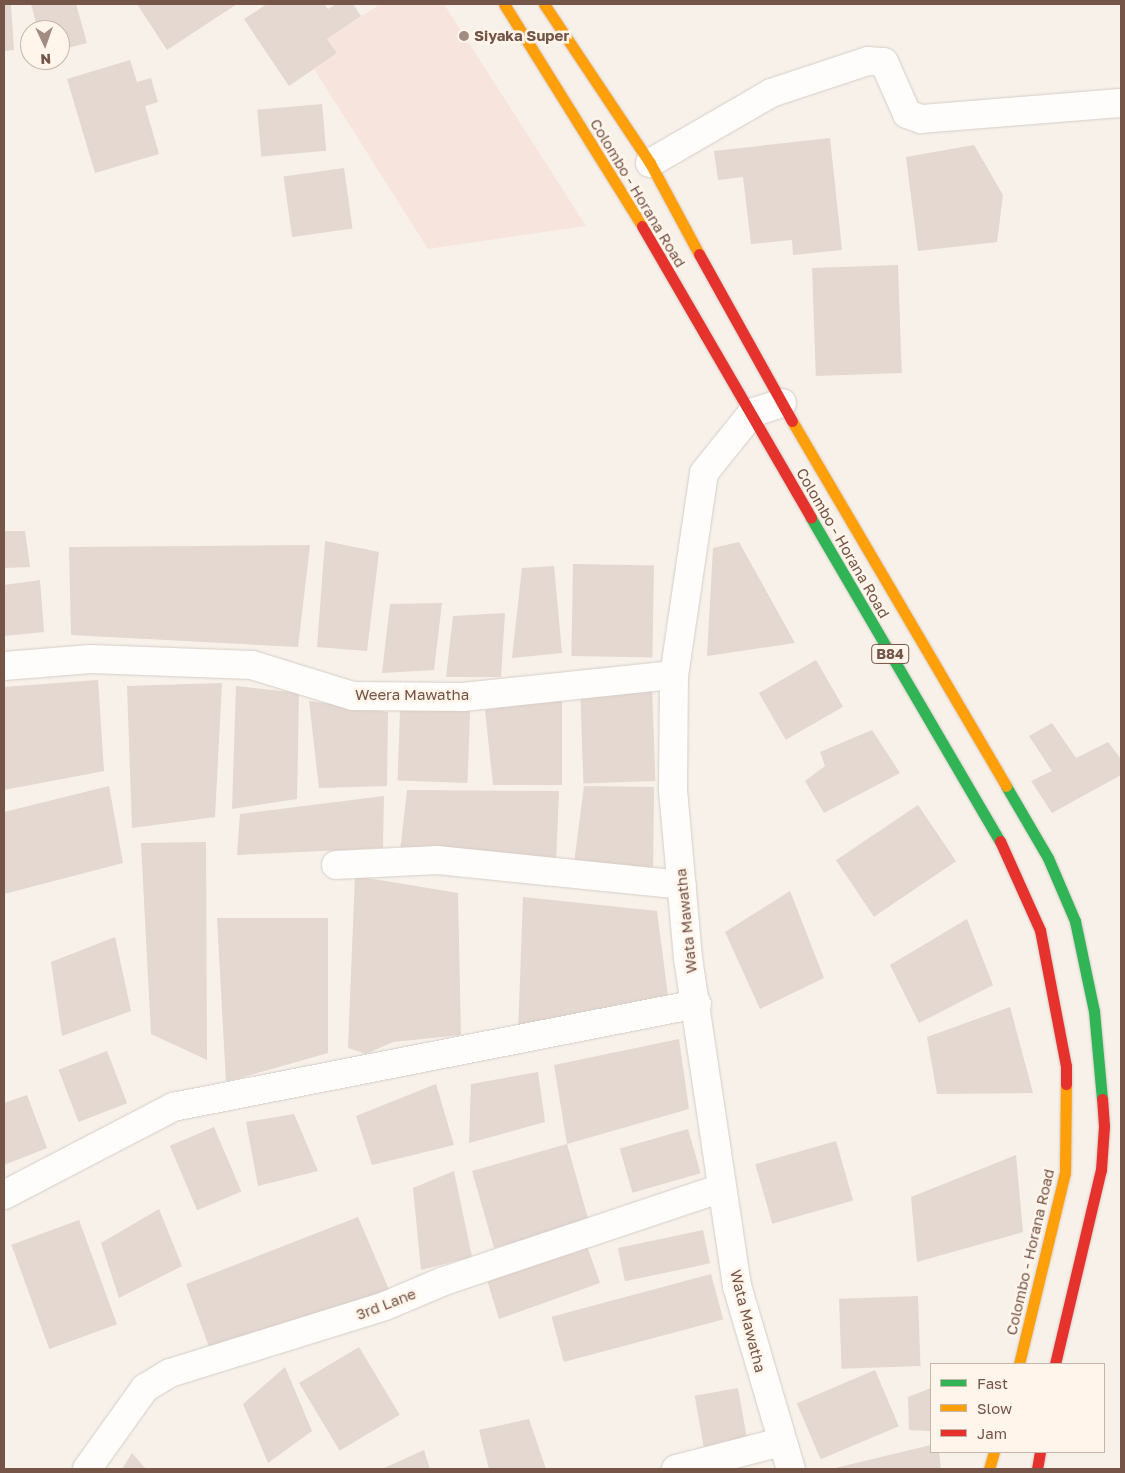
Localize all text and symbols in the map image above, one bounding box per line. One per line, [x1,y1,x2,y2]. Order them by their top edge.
north arrow [20,20,70,70]
place label: Siyaka Super [474,27,569,45]
marker: Siyaka Super [458,30,470,42]
text: N [40,51,52,68]
street label: Colombo - Horana Road [586,115,690,271]
street label: Colombo - Horana Road [793,465,893,621]
road number: B84 [870,642,910,666]
street label: Weera Mawatha [355,686,469,704]
street label: Wata Mawatha [672,868,700,974]
street label: Colombo - Horana Road [1002,1167,1058,1337]
street label: Wata Mawatha [727,1268,769,1374]
street label: 3rd Lane [354,1284,418,1324]
legend [930,1363,1105,1453]
text: Fast [977,1374,1008,1392]
text: Slow [977,1399,1012,1417]
text: Jam [977,1424,1007,1442]

